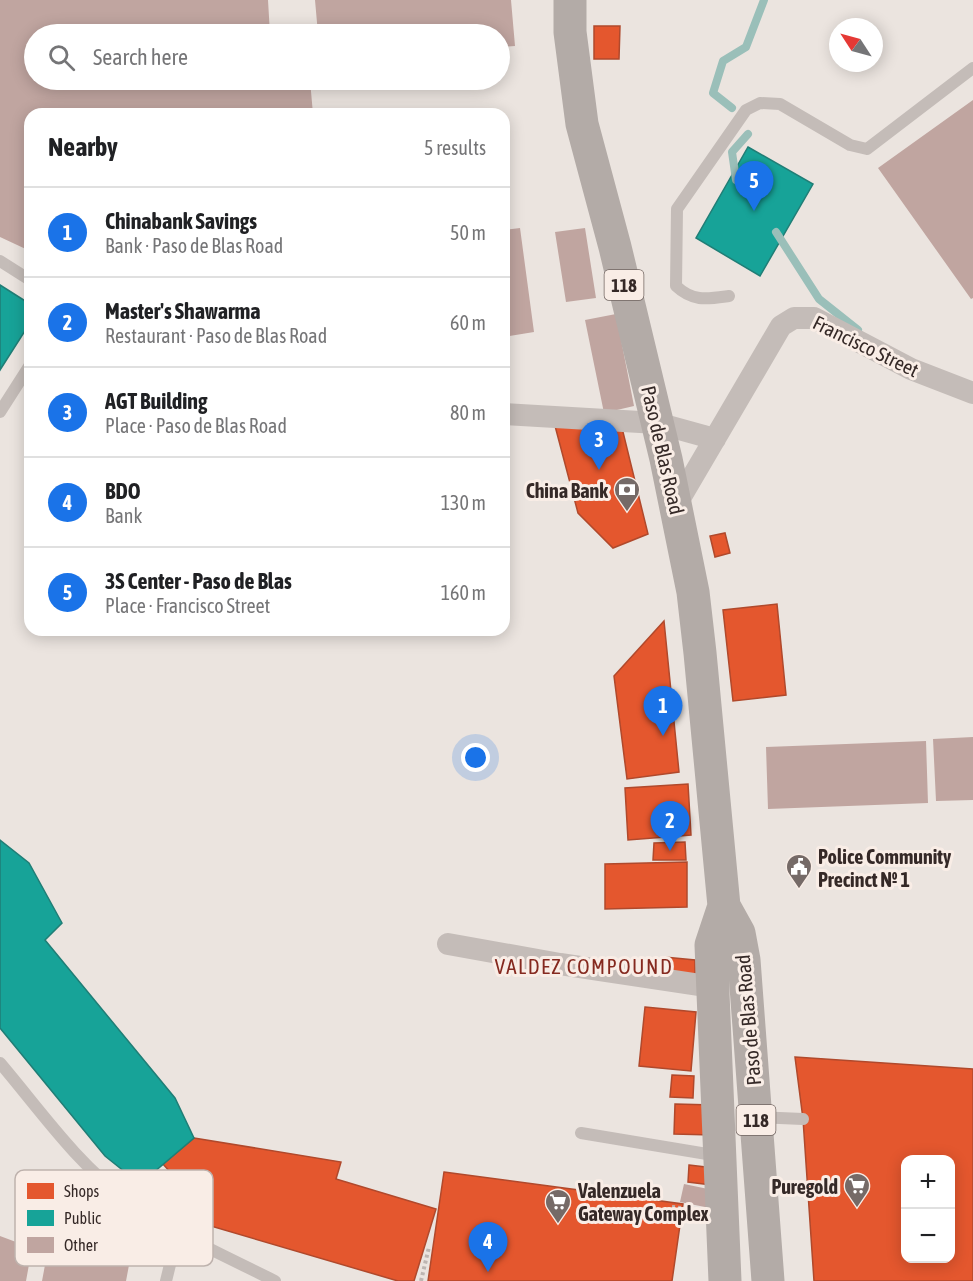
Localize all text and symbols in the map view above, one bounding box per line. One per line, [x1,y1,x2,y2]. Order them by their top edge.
north arrow [829,18,883,72]
search box [24,24,510,90]
icon: search [45,41,78,74]
text: Search here [93,44,188,70]
text: Nearby [48,132,118,162]
text: 5 results [424,136,486,159]
pin: 5 [734,162,774,211]
text: Chinabank Savings [105,208,257,234]
text: 1 [63,221,72,244]
text: 50 m [450,221,486,244]
text: Bank · Paso de Blas Road [105,234,283,257]
road number: 118 [604,270,644,300]
text: Master's Shawarma [105,298,261,324]
text: 2 [63,311,72,334]
text: 60 m [450,311,486,334]
street label: Francisco Street [809,311,923,382]
text: Restaurant · Paso de Blas Road [105,324,327,347]
street label: Paso de Blas Road [637,383,689,517]
text: AGT Building [105,388,207,414]
text: 3 [63,401,72,424]
text: 80 m [450,401,486,424]
text: Place · Paso de Blas Road [105,414,287,437]
pin: 3 [580,420,618,470]
bank icon: China Bank [612,475,642,513]
text: BDO [105,478,141,504]
place label: China Bank [526,479,608,502]
text: 4 [63,491,72,514]
text: 130 m [441,491,486,514]
text: Bank [105,504,142,527]
text: 3S Center - Paso de Blas [105,568,292,594]
text: 5 [63,581,72,604]
text: 160 m [441,581,486,604]
text: Place · Francisco Street [105,594,270,617]
pin: 1 [644,686,682,736]
your location [461,743,490,772]
pin: 2 [650,802,690,851]
place label: Police Community Precinct № 1 [818,845,952,891]
public building icon: Police Community Precinct № 1 [784,852,814,890]
district label: VALDEZ COMPOUND [495,954,673,978]
street label: Paso de Blas Road [731,954,765,1086]
road number: 118 [736,1105,776,1135]
map controls [901,1155,955,1263]
button: + [901,1155,955,1209]
legend [15,1170,213,1266]
supermarket icon: Puregold [842,1171,872,1209]
place label: Puregold [771,1175,838,1198]
place label: Valenzuela Gateway Complex [577,1179,709,1225]
text: Shops [64,1182,100,1201]
supermarket icon: Valenzuela Gateway Complex [543,1187,573,1225]
text: Public [64,1209,101,1227]
button: − [901,1209,955,1263]
pin: 4 [468,1222,508,1272]
text: Other [64,1236,98,1254]

